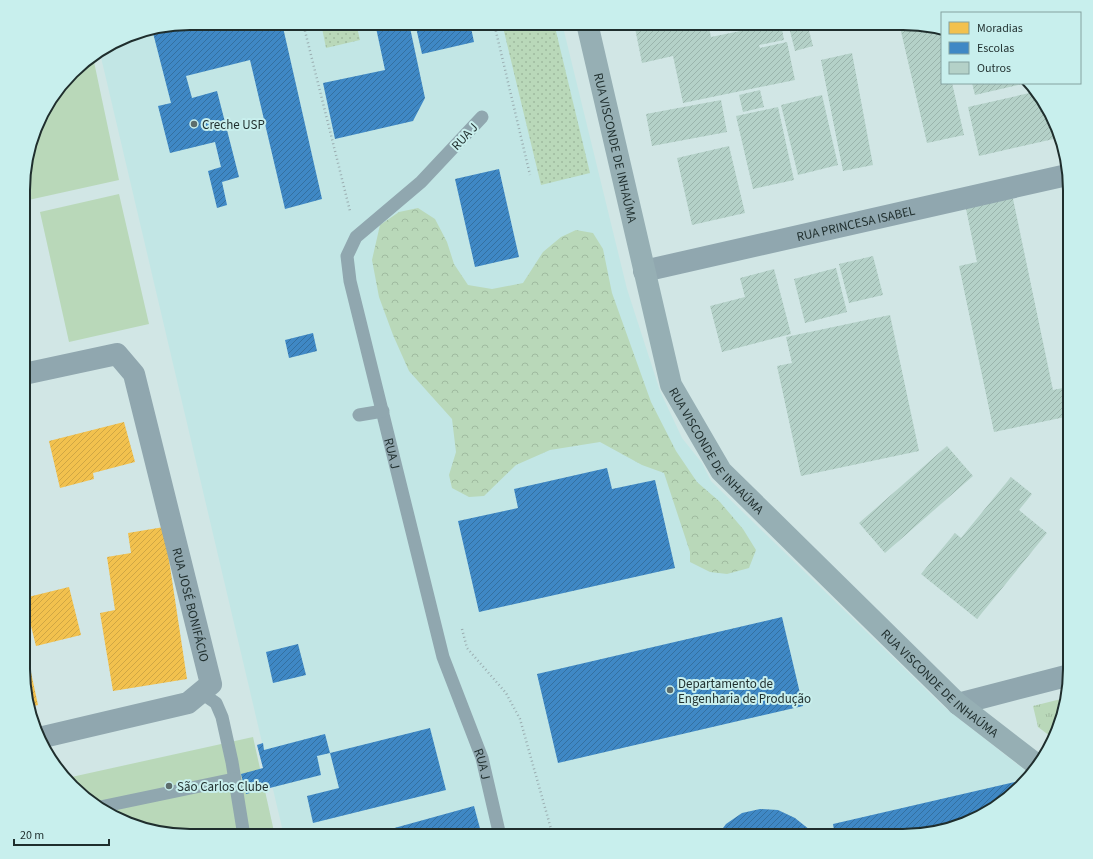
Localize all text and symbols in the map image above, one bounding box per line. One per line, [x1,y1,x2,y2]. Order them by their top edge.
legend [941,12,1081,84]
text: Moradias [977,20,1023,37]
text: Escolas [977,40,1014,57]
text: Outros [977,60,1011,77]
street label: RUA VISCONDE DE INHAÚMA [589,71,641,226]
place label: Creche USP [202,116,265,134]
marker: Creche USP [189,119,199,129]
street label: RUA J [447,119,482,154]
street label: RUA PRINCESA ISABEL [795,202,917,246]
street label: RUA VISCONDE DE INHAÚMA [664,384,768,519]
street label: RUA J [379,436,404,471]
street label: RUA JOSÉ BONIFÁCIO [167,546,213,664]
street label: RUA VISCONDE DE INHAÚMA [877,625,1003,743]
place label: Departamento de Engenharia de Produção [678,675,811,708]
marker: Departamento de Engenharia de Produção [665,685,675,695]
street label: RUA J [469,746,495,781]
place label: São Carlos Clube [177,778,268,796]
marker: São Carlos Clube [164,781,174,791]
scale bar [14,821,109,847]
text: 20 m [20,827,44,844]

